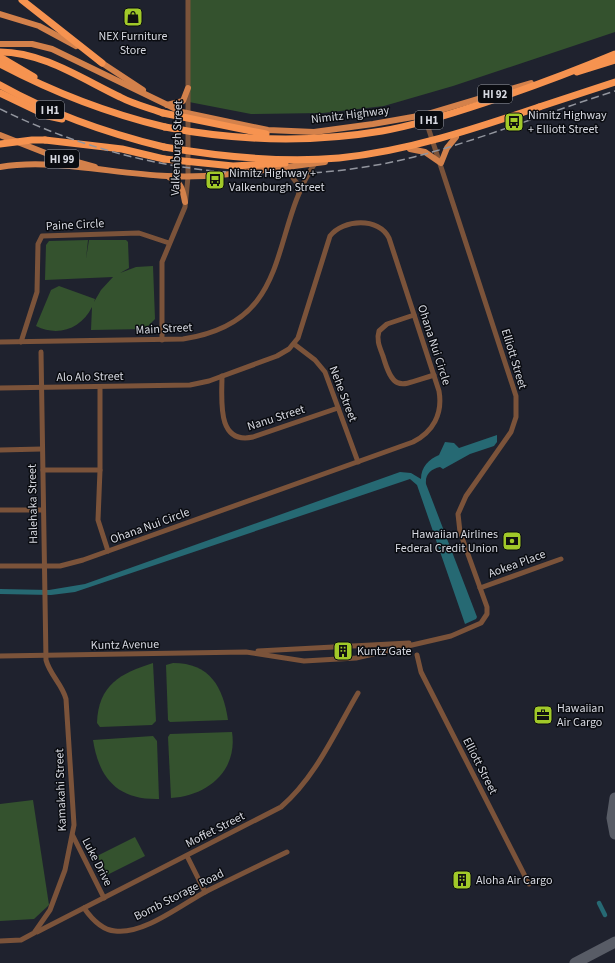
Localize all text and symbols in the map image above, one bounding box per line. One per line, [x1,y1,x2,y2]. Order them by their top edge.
shop icon: NEX Furniture Store [122,6,144,28]
place label: NEX Furniture Store [98,28,168,59]
road number: HI 92 [478,85,512,103]
street label: Valkenburgh Street [167,100,187,196]
road number: I H1 [36,101,64,119]
street label: Nimitz Highway [310,102,390,128]
place label: Nimitz Highway + Elliott Street [528,107,607,138]
road number: I H1 [415,111,443,129]
bus stop icon: Nimitz Highway + Elliott Street [503,111,525,133]
road number: HI 99 [45,150,79,168]
place label: Nimitz Highway + Valkenburgh Street [229,165,325,196]
bus stop icon: Nimitz Highway + Valkenburgh Street [204,169,226,191]
street label: Paine Circle [45,215,105,235]
street label: Ohana Nui Circle [413,303,455,387]
street label: Main Street [135,319,193,339]
street label: Elliott Street [497,327,531,391]
street label: Nehe Street [325,364,361,424]
street label: Alo Alo Street [56,368,124,386]
street label: Nanu Street [245,401,307,435]
street label: Halehaka Street [24,464,42,544]
street label: Ohana Nui Circle [108,504,192,548]
place label: Hawaiian Airlines Federal Credit Union [395,526,498,557]
bank icon: Hawaiian Airlines Federal Credit Union [501,530,523,552]
street label: Aokea Place [486,546,548,582]
street label: Kuntz Avenue [91,636,159,654]
building icon: Kuntz Gate [332,640,354,662]
place label: Kuntz Gate [357,643,412,660]
place label: Hawaiian Air Cargo [557,700,604,731]
office icon: Hawaiian Air Cargo [532,704,554,726]
street label: Elliott Street [458,735,502,797]
street label: Kamakahi Street [51,748,71,832]
street label: Moffet Street [182,808,248,852]
street label: Luke Drive [78,835,116,889]
street label: Bomb Storage Road [131,865,227,925]
building icon: Aloha Air Cargo [451,869,473,891]
place label: Aloha Air Cargo [476,872,552,889]

